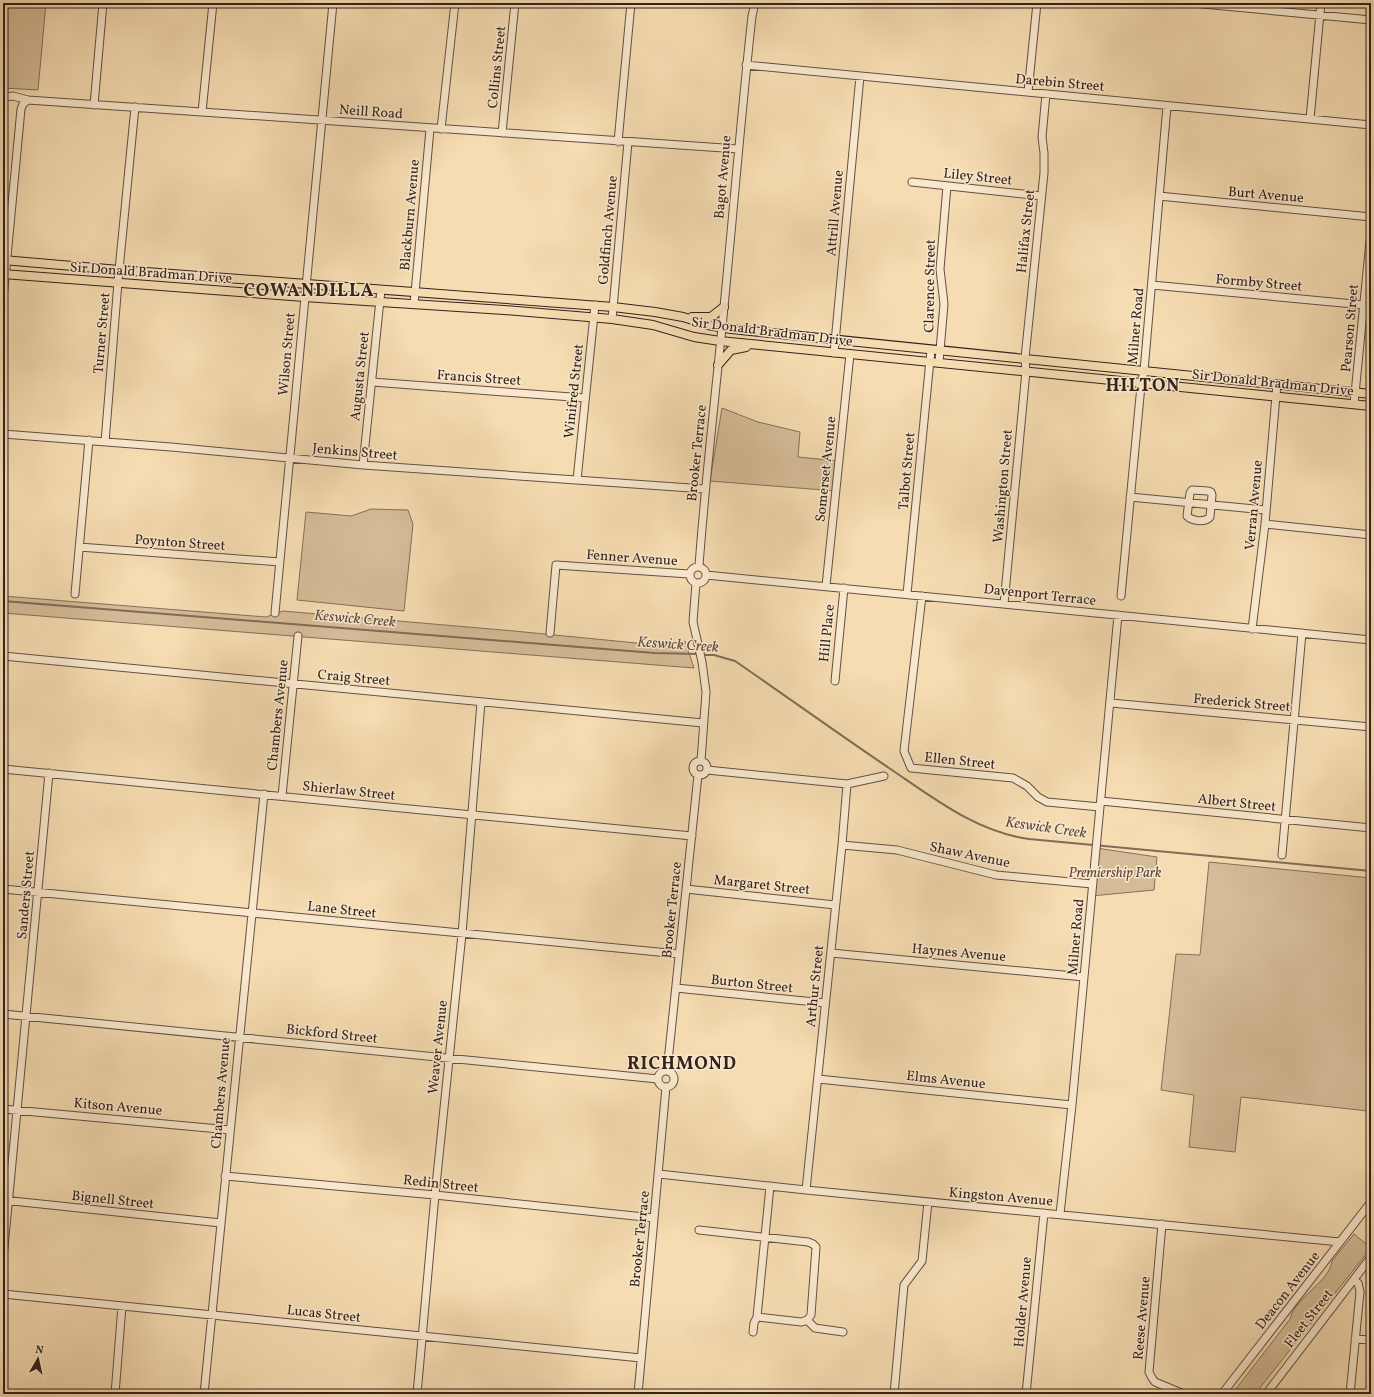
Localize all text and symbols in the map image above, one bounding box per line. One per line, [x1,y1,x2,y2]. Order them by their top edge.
street label: Collins Street [484,25,511,109]
street label: Darebin Street [1015,70,1105,97]
street label: Neill Road [338,101,404,124]
street label: Bagot Avenue [710,134,737,220]
street label: Blackburn Avenue [396,158,425,272]
street label: Liley Street [942,164,1013,191]
street label: Attrill Avenue [822,169,849,257]
street label: Goldfinch Avenue [594,174,623,286]
street label: Burt Avenue [1227,183,1305,208]
street label: Halifax Street [1013,188,1040,274]
street label: Clarence Street [920,239,941,333]
street label: Sir Donald Bradman Drive [69,258,233,289]
street label: Formby Street [1215,270,1303,297]
district label: COWANDILLA [243,279,375,304]
street label: Pearson Street [1337,283,1364,373]
street label: Milner Road [1124,287,1149,365]
street label: Turner Street [89,292,116,375]
street label: Wilson Street [274,312,301,396]
street label: Sir Donald Bradman Drive [690,313,854,352]
street label: Augusta Street [346,330,375,422]
street label: Winifred Street [560,343,589,439]
street label: Francis Street [436,366,522,391]
street label: Sir Donald Bradman Drive [1191,366,1355,401]
district label: HILTON [1106,374,1180,399]
street label: Brooker Terrace [683,404,712,502]
street label: Somerset Avenue [811,415,842,523]
street label: Washington Street [989,428,1018,544]
street label: Talbot Street [895,431,920,511]
street label: Jenkins Street [312,439,398,466]
street label: Verran Avenue [1241,459,1268,551]
street label: Poynton Street [134,531,226,556]
street label: Fenner Avenue [586,546,679,571]
street label: Davenport Terrace [983,580,1097,611]
street label: Hill Place [815,603,840,663]
water label: Keswick Creek [313,605,397,634]
water label: Keswick Creek [636,632,720,659]
street label: Chambers Avenue [263,658,294,772]
street label: Craig Street [317,666,391,691]
street label: Frederick Street [1192,690,1291,717]
street label: Ellen Street [923,748,996,775]
street label: Shierlaw Street [301,777,396,806]
street label: Albert Street [1197,790,1277,817]
water label: Keswick Creek [1004,812,1088,845]
street label: Shaw Avenue [928,838,1012,873]
street label: Sanders Street [13,850,40,940]
street label: Brooker Terrace [658,861,687,959]
park label: Premiership Park [1068,864,1162,883]
street label: Margaret Street [713,871,811,900]
street label: Lane Street [306,897,377,924]
street label: Milner Road [1064,898,1089,976]
street label: Haynes Avenue [911,940,1007,967]
street label: Arthur Street [802,944,829,1028]
street label: Burton Street [710,971,794,998]
street label: Weaver Avenue [424,999,453,1095]
street label: Bickford Street [285,1020,379,1049]
street label: Chambers Avenue [207,1036,236,1150]
district label: RICHMOND [627,1052,737,1077]
street label: Elms Avenue [905,1067,987,1094]
street label: Kitson Avenue [73,1094,163,1121]
street label: Redin Street [402,1171,480,1198]
street label: Kingston Avenue [948,1183,1054,1212]
street label: Bignell Street [71,1187,155,1214]
street label: Brooker Terrace [626,1190,655,1288]
street label: Deacon Avenue [1252,1248,1325,1334]
street label: Holder Avenue [1010,1256,1037,1348]
street label: Reese Avenue [1129,1275,1156,1361]
street label: Fleet Street [1280,1286,1338,1352]
street label: Lucas Street [286,1301,362,1328]
north arrow [18,1339,58,1379]
text: N [34,1343,44,1359]

